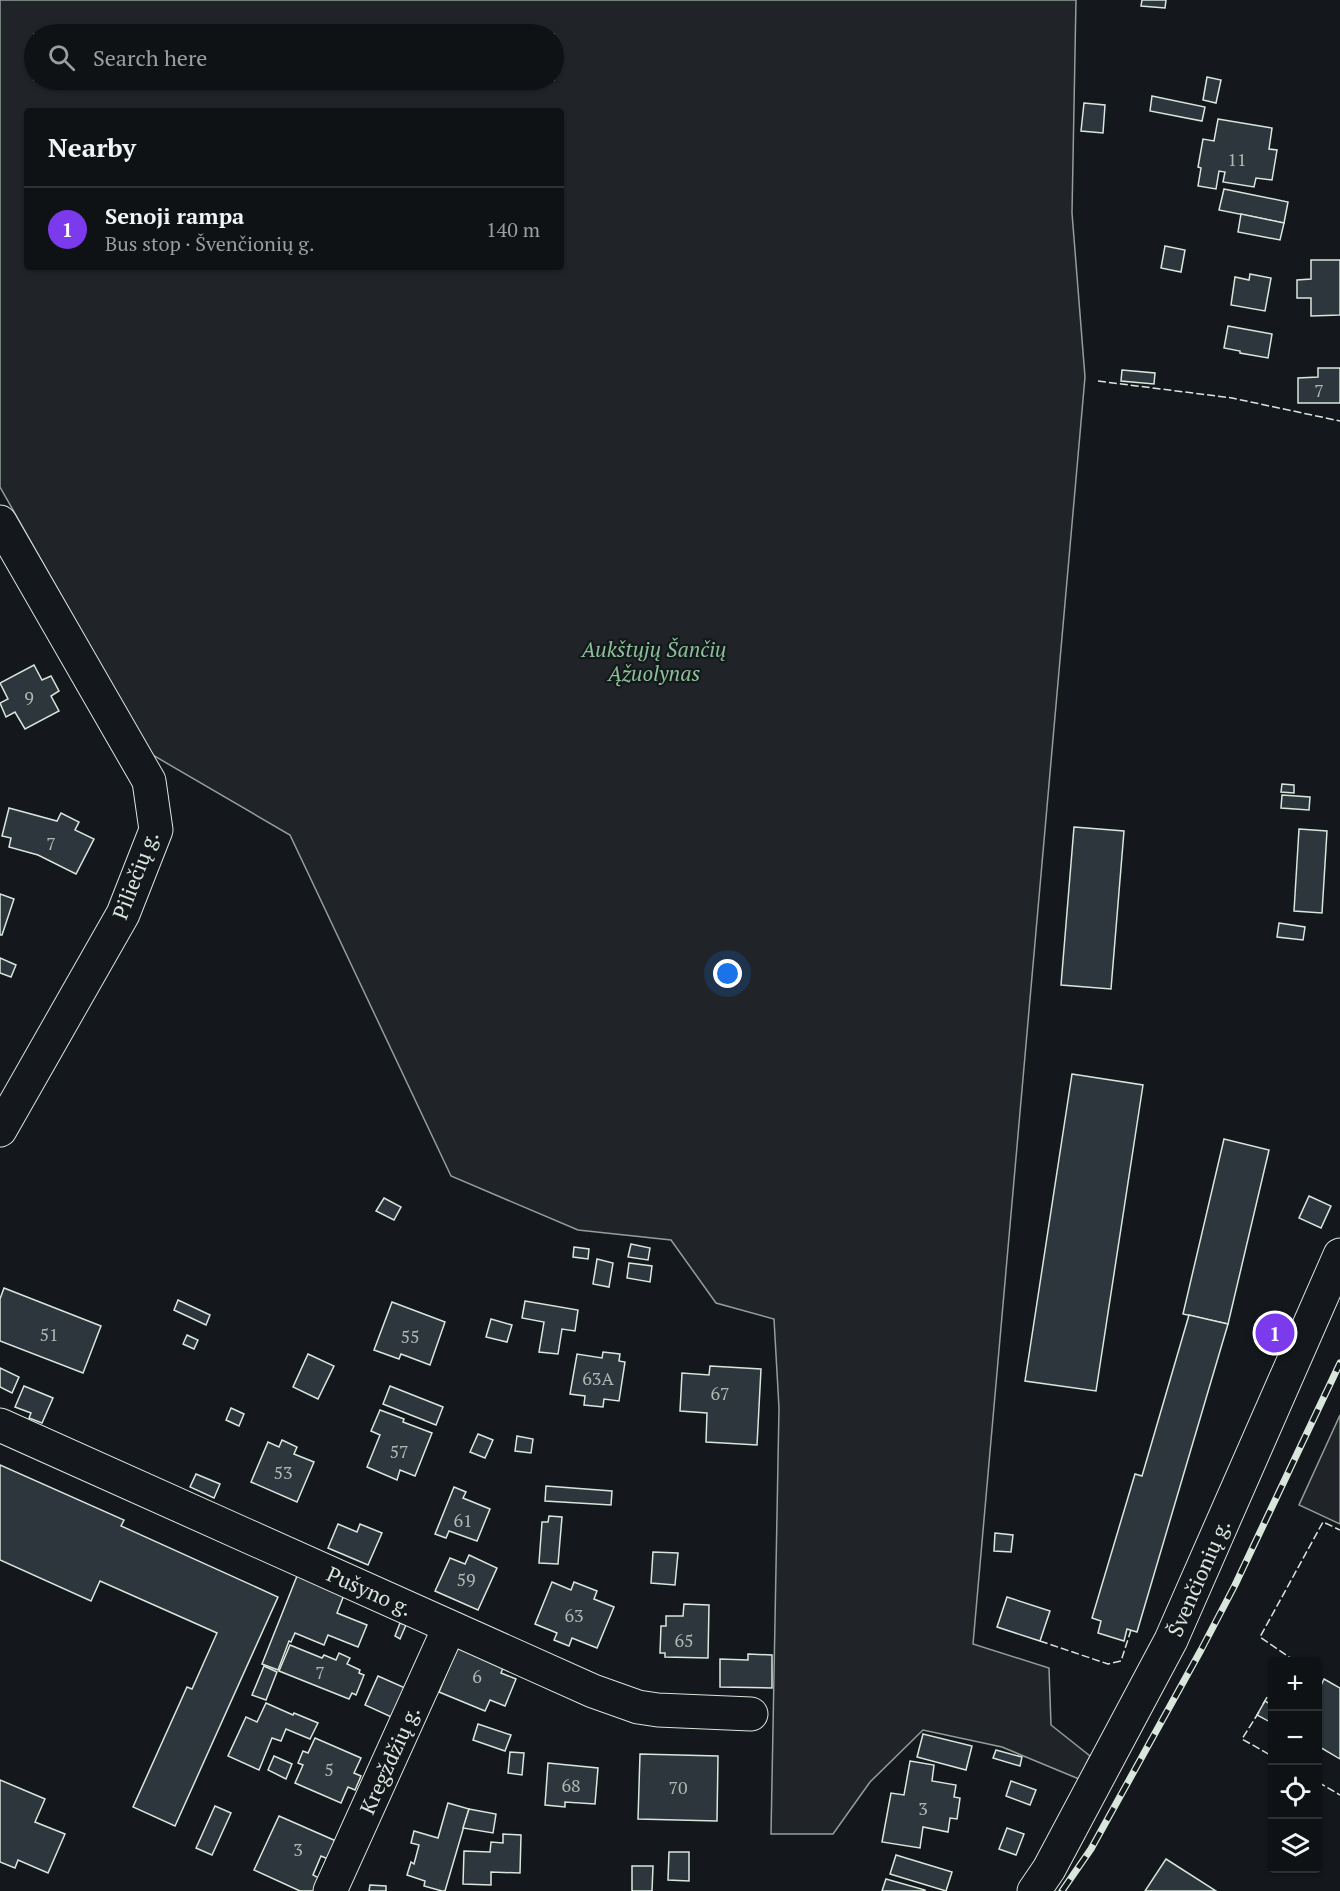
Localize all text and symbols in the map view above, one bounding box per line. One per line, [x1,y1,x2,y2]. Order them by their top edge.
search box [24,24,564,90]
icon: search [45,41,78,74]
text: Search here [93,43,207,72]
text: Nearby [48,130,136,164]
house number: 11 [1227,147,1247,171]
text: Senoji rampa [105,201,244,230]
text: 1 [62,216,73,243]
text: 140 m [486,216,540,243]
text: Bus stop · Švenčionių g. [105,230,314,257]
house number: 7 [1314,378,1324,402]
park label: Aukštųjų Šančių Ąžuolynas [580,635,726,687]
house number: 9 [24,685,34,709]
street label: Piliečių g. [105,827,165,923]
house number: 7 [46,831,56,855]
your location [713,959,742,988]
pin: 1 [1256,1310,1294,1356]
house number: 51 [39,1322,59,1346]
house number: 55 [400,1324,420,1348]
house number: 63A [582,1366,614,1390]
house number: 67 [710,1381,730,1405]
house number: 57 [389,1439,409,1463]
house number: 53 [273,1460,293,1484]
house number: 61 [453,1508,473,1532]
street label: Švenčionių g. [1160,1515,1236,1641]
street label: Pušyno g. [323,1559,416,1622]
house number: 59 [456,1567,476,1591]
house number: 63 [564,1603,584,1627]
house number: 65 [674,1628,694,1652]
map controls [1268,1657,1322,1873]
button: + [1268,1657,1322,1711]
house number: 7 [315,1660,325,1684]
house number: 6 [472,1664,482,1688]
street label: Kregždžių g. [353,1701,426,1818]
button: − [1268,1711,1322,1765]
house number: 5 [324,1757,334,1781]
button: locate [1268,1765,1322,1819]
house number: 68 [561,1773,581,1797]
house number: 70 [668,1775,688,1799]
house number: 3 [918,1796,928,1820]
button: layers [1268,1819,1322,1873]
house number: 3 [293,1837,303,1861]

